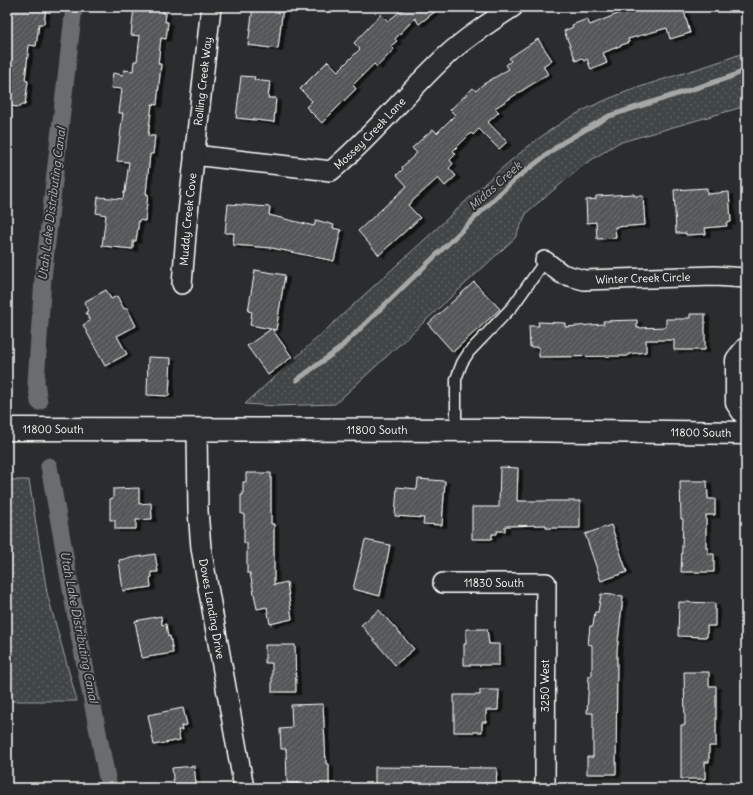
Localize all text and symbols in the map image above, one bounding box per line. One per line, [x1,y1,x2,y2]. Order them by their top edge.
street label: Rolling Creek Way [191,36,215,126]
street label: Mossey Creek Lane [331,94,409,172]
water label: Utah Lake Distributing Canal [35,124,69,281]
water label: Midas Creek [465,157,525,213]
street label: Muddy Creek Cove [177,172,199,266]
street label: Winter Creek Circle [595,270,691,287]
street label: 11800 South [22,422,84,436]
street label: 11800 South [346,423,408,437]
street label: 11800 South [670,425,732,440]
water label: Utah Lake Distributing Canal [57,550,102,706]
street label: Doves Landing Drive [196,558,228,660]
street label: 11830 South [464,576,524,590]
street label: 3250 West [538,659,552,712]

